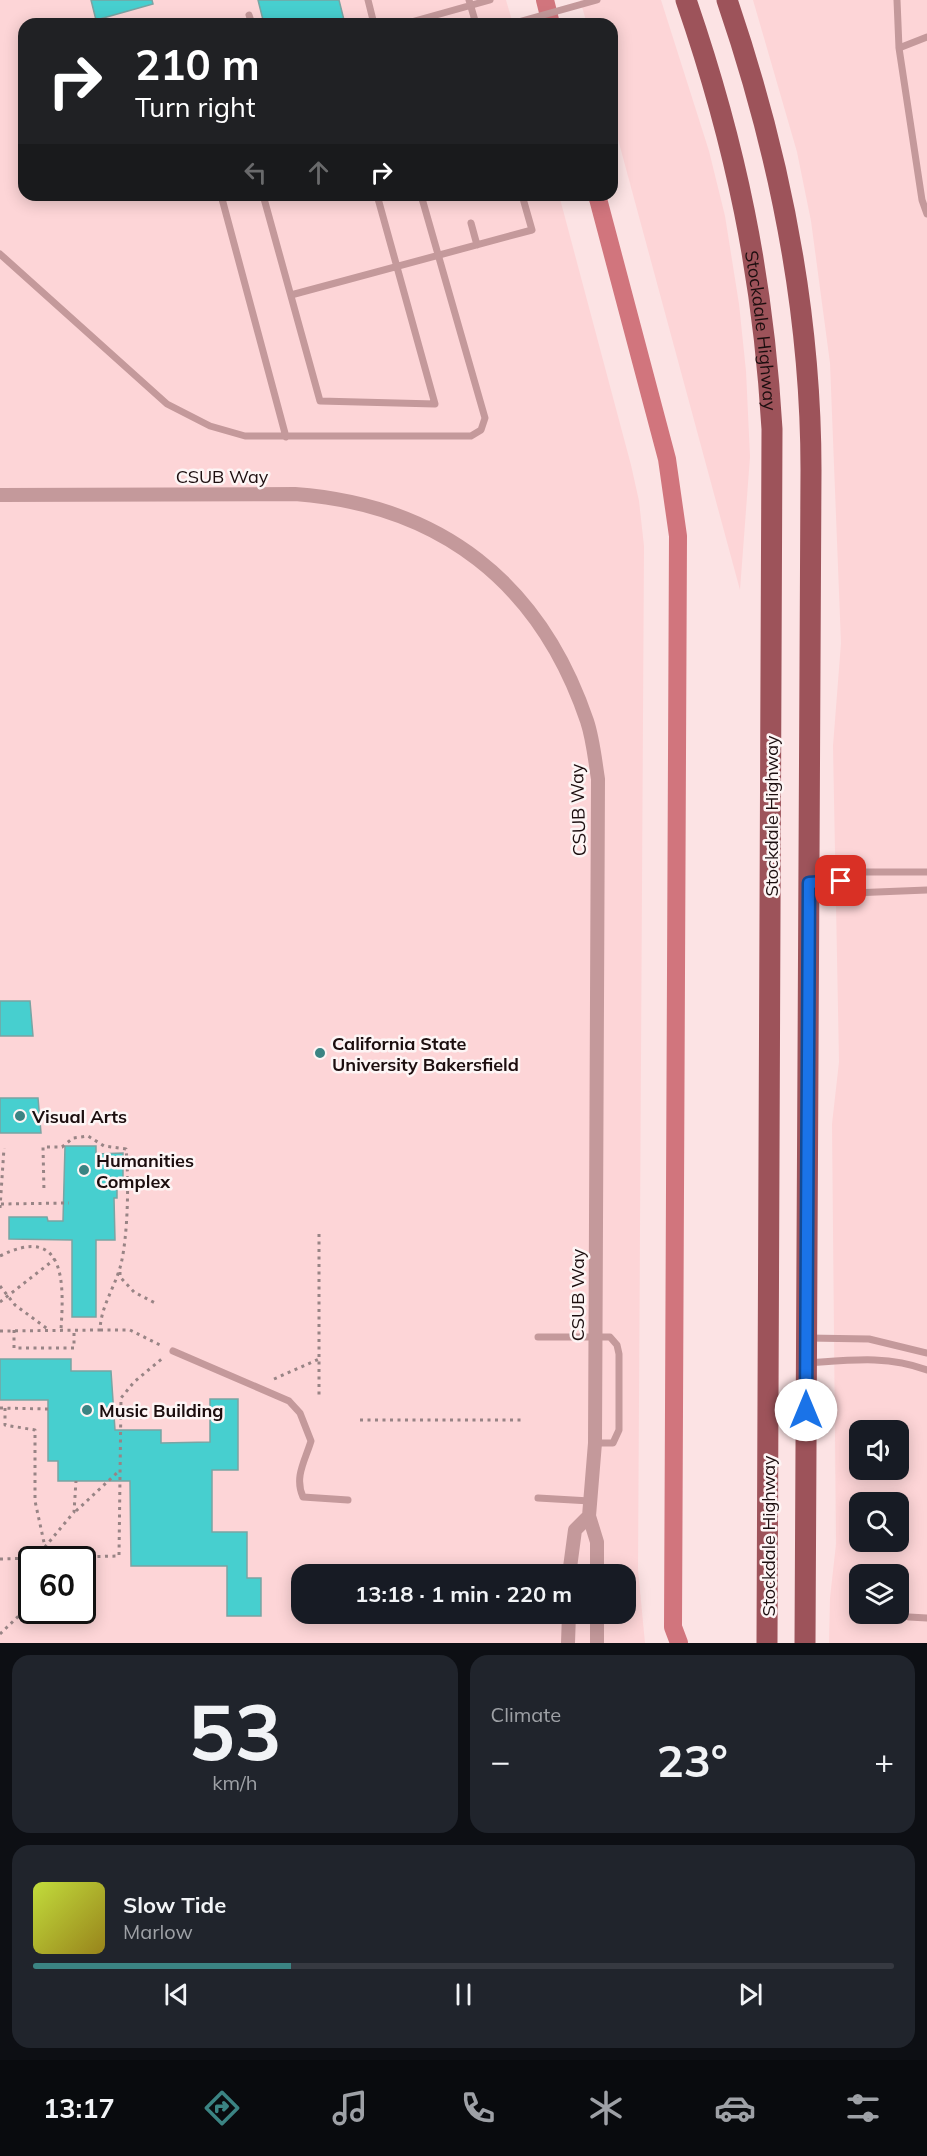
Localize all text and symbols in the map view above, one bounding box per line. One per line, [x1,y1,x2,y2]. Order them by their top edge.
text: 210 m [135,38,260,91]
icon: right [36,42,114,120]
text: Turn right [135,90,255,124]
icon: left [239,156,272,189]
icon: ahead [302,156,335,189]
icon: right [365,156,398,189]
street label: Stockdale Highway [740,249,782,412]
street label: CSUB Way [176,465,269,488]
street label: Stockdale Highway [760,735,783,897]
street label: CSUB Way [565,763,591,857]
pin [815,855,866,906]
icon: arrive [824,864,857,897]
place label: California State University Bakersfield [332,1032,519,1076]
marker: California State University Bakersfield [313,1046,327,1060]
place label: Visual Arts [31,1105,127,1128]
marker: Visual Arts [13,1109,27,1123]
place label: Humanities Complex [96,1149,194,1193]
marker: Humanities Complex [77,1163,91,1177]
street label: CSUB Way [566,1248,589,1341]
position arrow [774,1378,838,1442]
place label: Music Building [99,1399,224,1422]
marker: Music Building [80,1403,94,1417]
map controls [849,1420,909,1624]
button: sound [849,1420,909,1480]
street label: Stockdale Highway [757,1455,780,1617]
button: search [849,1492,909,1552]
speed limit sign: 60 [18,1546,96,1624]
button: layers [849,1564,909,1624]
text: 13:18 · 1 min · 220 m [355,1580,572,1608]
text: 53 [188,1682,282,1780]
text: Climate [491,1702,561,1727]
text: 23° [657,1732,728,1788]
text: − [491,1740,510,1781]
text: + [874,1740,894,1781]
text: km/h [212,1770,257,1795]
text: Slow Tide [123,1891,226,1919]
text: Marlow [123,1919,193,1944]
icon: previous [160,1978,193,2011]
icon: pause [447,1978,480,2011]
icon: next [734,1978,767,2011]
icon: directions [201,2087,243,2129]
icon: music [329,2087,371,2129]
icon: phone [457,2087,499,2129]
icon: climate [585,2087,627,2129]
icon: car [714,2087,756,2129]
icon: filters [842,2087,884,2129]
text: 13:17 [43,2091,115,2125]

